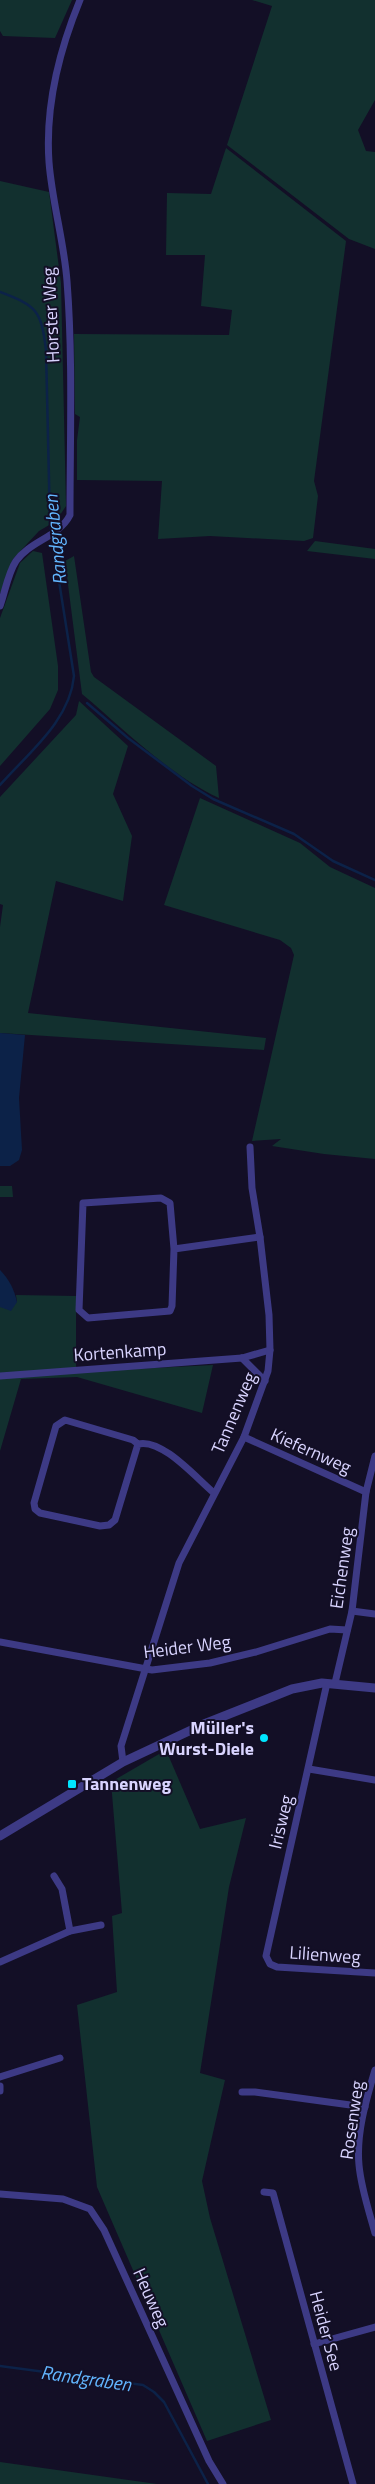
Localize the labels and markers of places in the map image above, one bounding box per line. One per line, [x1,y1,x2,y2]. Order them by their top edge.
place label: Müller's Wurst-Diele [159,1714,254,1762]
marker: Müller's Wurst-Diele [258,1732,270,1744]
place label: Tannenweg [82,1770,171,1797]
marker: Tannenweg [66,1778,78,1790]

